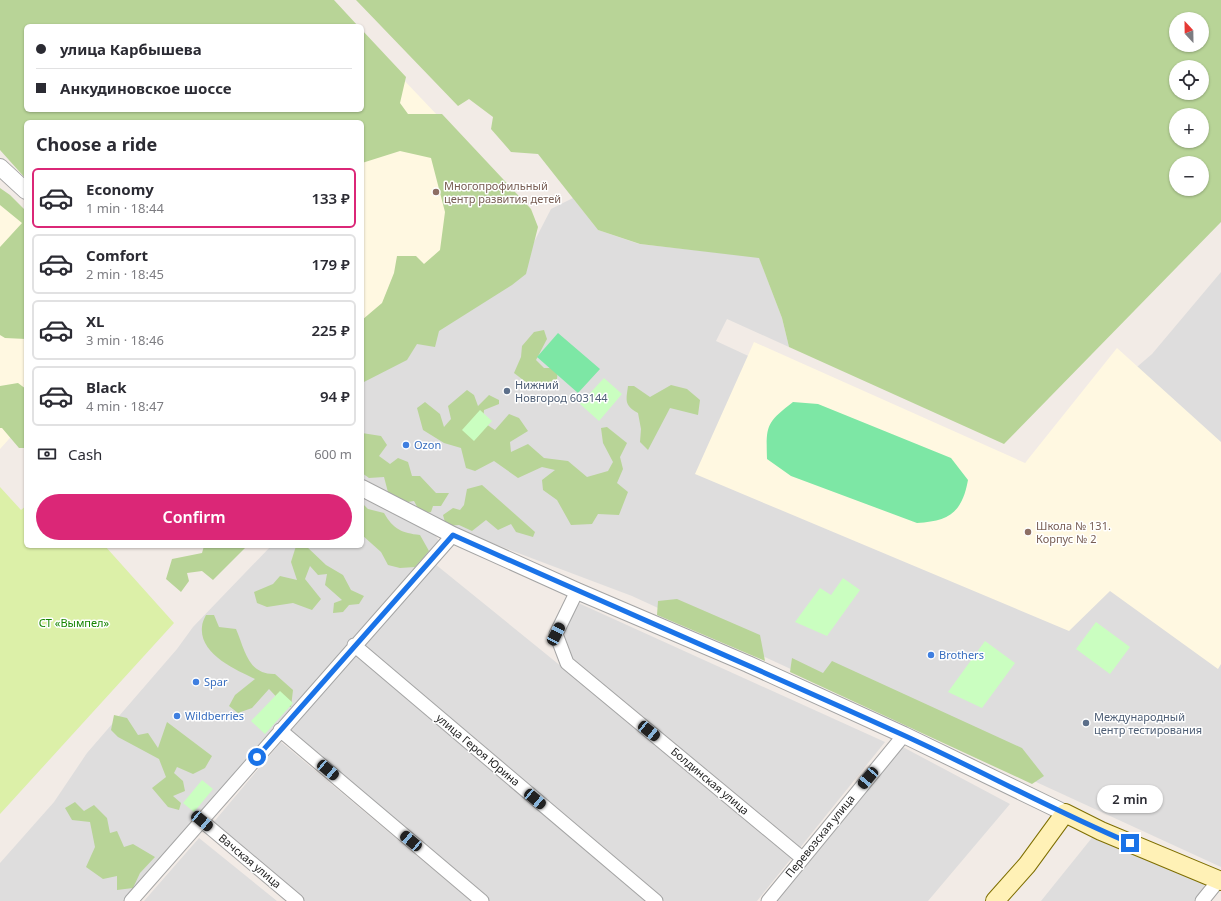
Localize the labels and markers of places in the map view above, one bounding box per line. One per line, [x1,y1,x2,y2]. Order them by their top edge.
place label: Многопрофильный центр развития детей [444,178,561,206]
marker: Многопрофильный центр развития детей [431,187,441,197]
place label: Нижний Новгород 603144 [515,377,608,405]
marker: Нижний Новгород 603144 [502,386,512,396]
place label: Ozon [414,437,441,452]
marker: Ozon [401,440,411,450]
place label: Школа № 131. Корпус № 2 [1036,518,1111,546]
marker: Школа № 131. Корпус № 2 [1023,527,1033,537]
place label: Brothers [939,647,984,662]
marker: Brothers [926,650,936,660]
place label: Spar [204,674,228,689]
marker: Spar [191,677,201,687]
place label: Wildberries [185,708,244,723]
place label: Международный центр тестирования [1094,709,1202,737]
marker: Wildberries [172,711,182,721]
marker: Международный центр тестирования [1081,718,1091,728]

